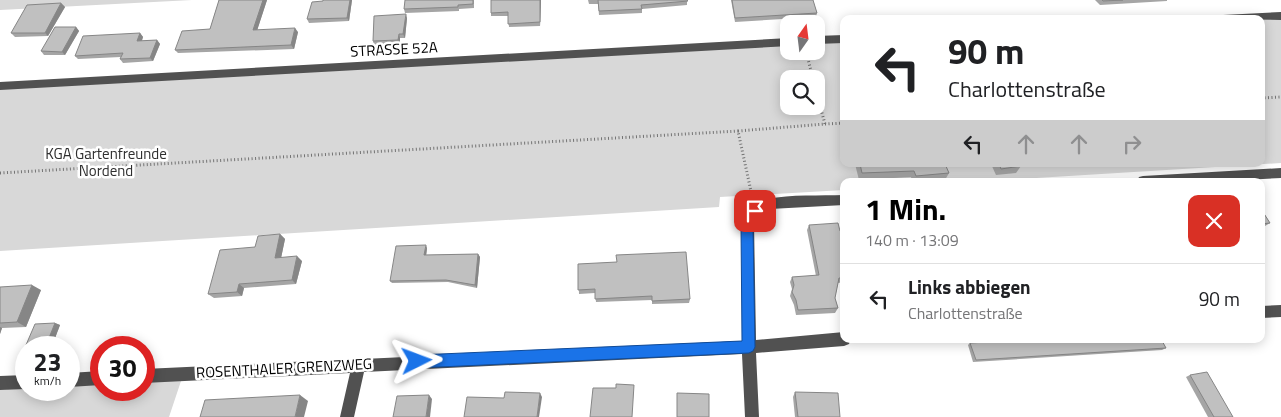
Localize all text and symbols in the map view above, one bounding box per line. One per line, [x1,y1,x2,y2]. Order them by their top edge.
north arrow [780,15,825,60]
map controls [780,15,825,115]
text: 90 m [948,24,1024,78]
street label: STRASSE 52A [350,35,438,63]
icon: left [865,35,930,100]
button: search [780,70,825,115]
text: Charlottenstraße [948,72,1106,106]
icon: left [959,130,987,158]
icon: ahead [1012,130,1040,158]
icon: ahead [1065,130,1093,158]
icon: right [1118,130,1146,158]
park label: KGA Gartenfreunde Nordend [45,142,167,182]
text: 1 Min. [865,186,946,232]
pin [734,190,776,232]
button: close [1188,195,1240,247]
icon: arrive [741,197,769,225]
text: 140 m · 13:09 [865,228,959,252]
text: Links abbiegen [908,272,1031,301]
text: 90 m [1199,284,1240,313]
icon: left [865,285,893,313]
text: Charlottenstraße [908,301,1023,325]
position arrow [390,334,442,386]
speed limit sign: 30 [90,336,155,401]
text: 23 [33,343,62,381]
street label: ROSENTHALER GRENZWEG [195,352,373,384]
text: km/h [34,371,61,390]

